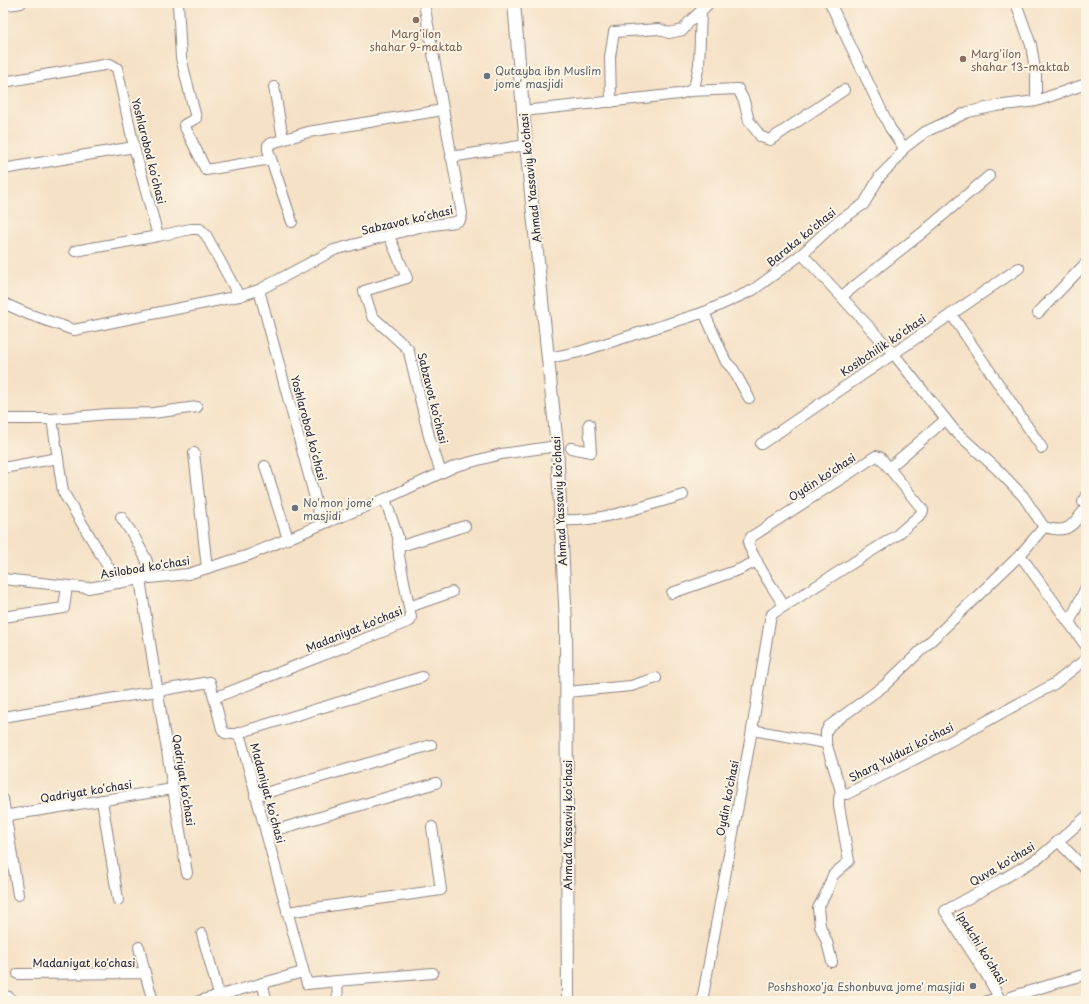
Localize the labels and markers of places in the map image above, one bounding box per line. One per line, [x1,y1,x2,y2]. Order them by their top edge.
marker: Marg'ilon shahar 9-maktab [411,15,421,25]
place label: Marg'ilon shahar 9-maktab [370,25,462,55]
place label: Marg'ilon shahar 13-maktab [971,45,1070,75]
marker: Marg'ilon shahar 13-maktab [958,54,968,64]
place label: Qutayba ibn Muslim jome' masjidi [494,62,601,92]
marker: Qutayba ibn Muslim jome' masjidi [482,71,492,81]
place label: No'mon jome' masjidi [303,494,374,524]
marker: No'mon jome' masjidi [290,503,300,513]
place label: Poshshoxo'ja Eshonbuva jome' masjidi [768,978,965,995]
marker: Poshshoxo'ja Eshonbuva jome' masjidi [968,981,978,991]

